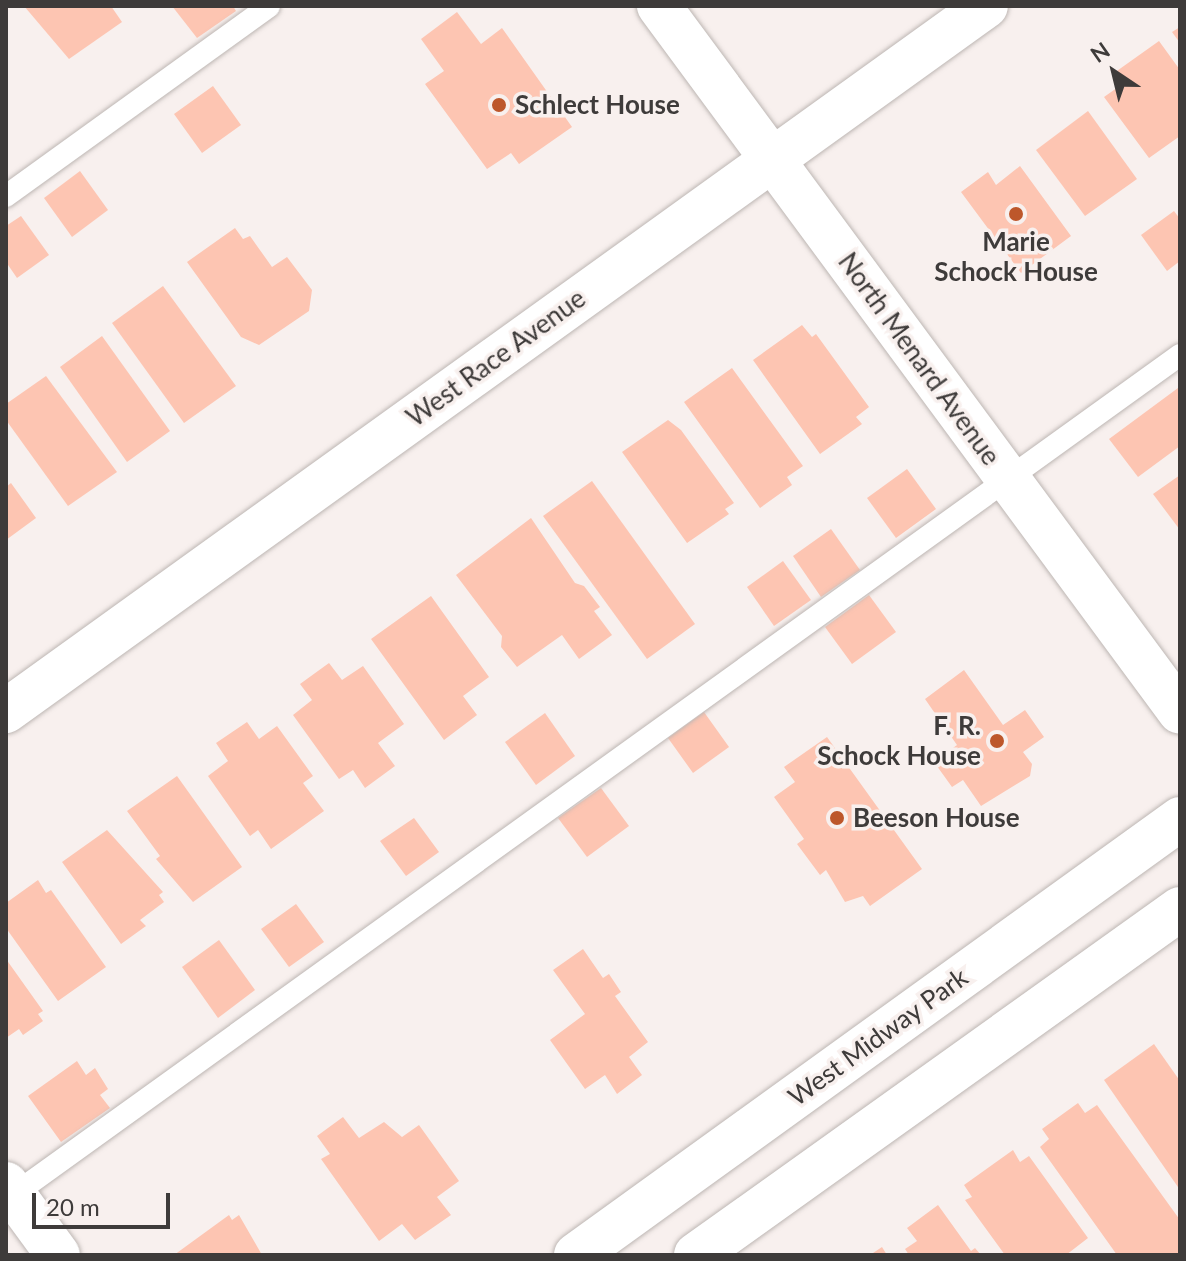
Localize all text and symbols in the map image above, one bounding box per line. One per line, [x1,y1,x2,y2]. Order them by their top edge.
north arrow [1074,32,1154,112]
text: N [1085,36,1115,68]
place label: Schlect House [515,89,680,121]
marker: Schlect House [490,96,508,114]
marker: Marie Schock House [1007,205,1025,223]
place label: Marie Schock House [934,226,1098,288]
street label: North Menard Avenue [831,247,1007,471]
street label: West Race Avenue [400,282,592,434]
place label: F. R. Schock House [817,710,981,772]
marker: F. R. Schock House [988,732,1006,750]
place label: Beeson House [853,802,1020,834]
marker: Beeson House [828,809,846,827]
street label: West Midway Park [782,961,974,1113]
scale bar [36,1177,174,1227]
text: 20 m [46,1192,100,1221]

